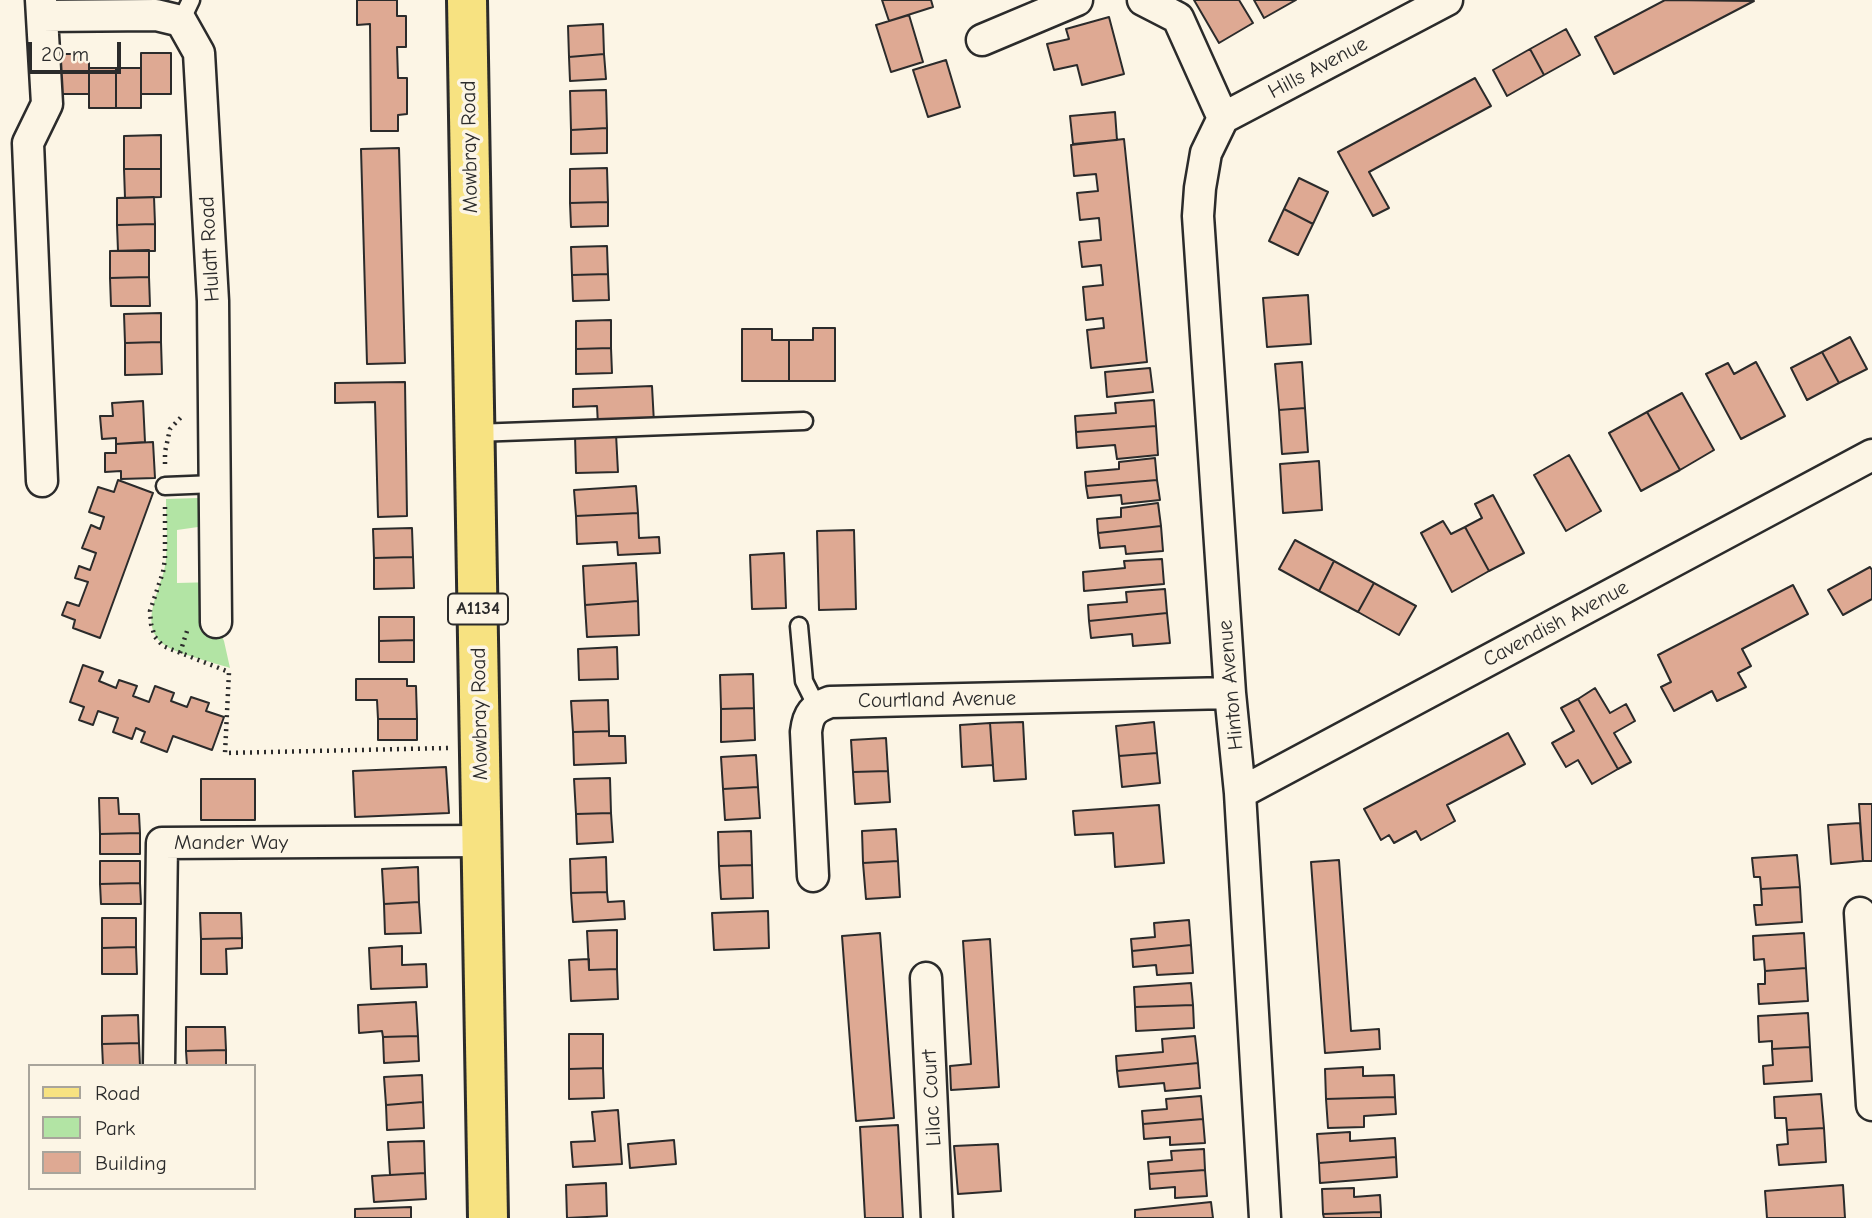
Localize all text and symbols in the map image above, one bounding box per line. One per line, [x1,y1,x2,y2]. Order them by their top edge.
scale bar [32,28,124,72]
street label: Hills Avenue [1264,31,1372,105]
text: 20 m [41,42,89,66]
street label: Mowbray Road [456,80,484,214]
street label: Hulatt Road [195,196,225,302]
street label: Cavendish Avenue [1479,575,1633,673]
road number: A1134 [448,594,508,624]
street label: Hinton Avenue [1213,619,1249,751]
street label: Mowbray Road [466,647,494,781]
street label: Courtland Avenue [858,686,1016,714]
street label: Mander Way [174,830,288,856]
street label: Lilac Court [917,1049,947,1147]
legend [28,1064,256,1190]
text: Road [95,1081,140,1105]
text: Park [95,1116,135,1140]
text: Building [95,1151,167,1175]

